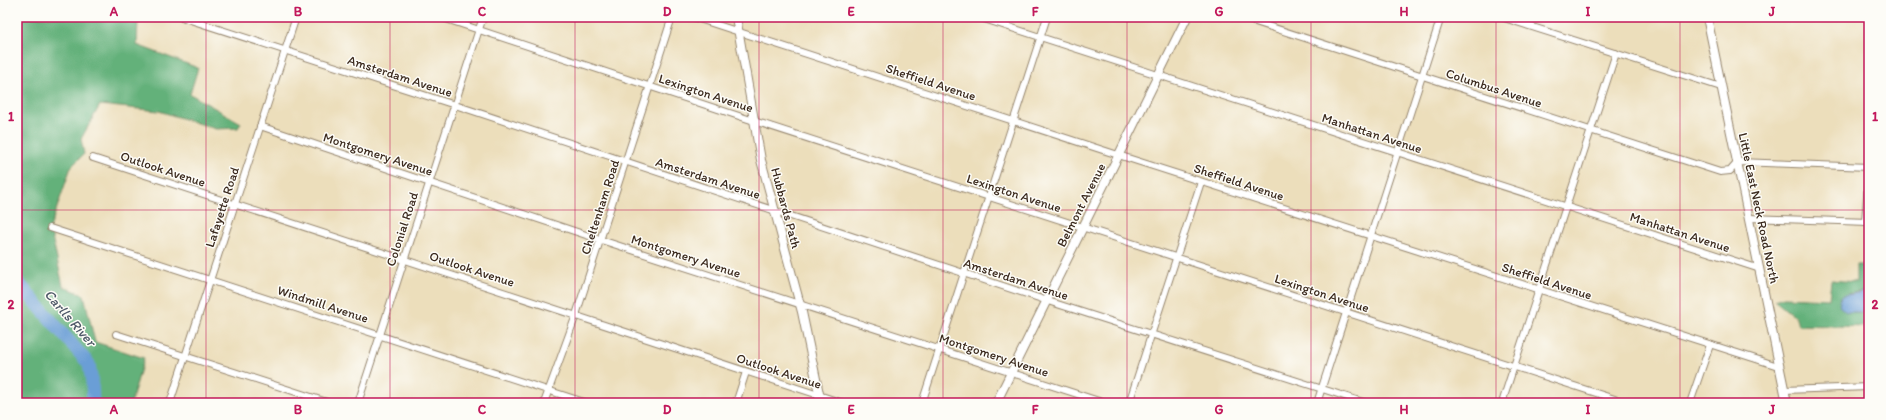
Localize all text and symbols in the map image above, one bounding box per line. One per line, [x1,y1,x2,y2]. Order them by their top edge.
text: A [109,4,119,19]
text: B [294,4,303,19]
text: C [478,4,487,19]
text: D [663,4,672,19]
text: E [847,4,855,19]
text: F [1032,4,1039,19]
text: G [1215,4,1224,19]
text: H [1400,4,1409,19]
text: I [1586,4,1591,19]
text: J [1768,4,1776,19]
street label: Amsterdam Avenue [346,52,454,100]
street label: Sheffield Avenue [884,60,978,104]
street label: Columbus Avenue [1444,65,1544,111]
street label: Lexington Avenue [657,71,755,115]
text: 1 [8,109,14,124]
text: 1 [1872,109,1878,124]
street label: Manhattan Avenue [1320,110,1424,156]
street label: Montgomery Avenue [321,129,435,179]
street label: Little East Neck Road North [1736,131,1782,285]
street label: Outlook Avenue [119,148,207,190]
street label: Amsterdam Avenue [654,154,762,202]
street label: Cheltenham Road [578,158,622,256]
street label: Sheffield Avenue [1192,160,1286,204]
street label: Belmont Avenue [1053,161,1109,249]
street label: Lafayette Road [202,165,242,249]
street label: Hubbards Path [768,166,804,250]
street label: Lexington Avenue [965,171,1063,215]
street label: Colonial Road [383,190,421,268]
street label: Manhattan Avenue [1628,209,1732,255]
street label: Montgomery Avenue [629,231,743,281]
street label: Outlook Avenue [428,248,516,290]
street label: Amsterdam Avenue [962,255,1070,303]
street label: Sheffield Avenue [1500,259,1594,303]
street label: Lexington Avenue [1273,271,1371,315]
street label: Windmill Avenue [276,282,370,326]
water label: Carlls River [41,286,100,351]
text: 2 [8,297,15,312]
text: 2 [1872,297,1879,312]
street label: Montgomery Avenue [937,330,1051,380]
street label: Outlook Avenue [735,350,823,392]
text: A [109,402,119,417]
text: B [294,402,303,417]
text: C [478,402,487,417]
text: D [663,402,672,417]
text: E [847,402,855,417]
text: F [1032,402,1039,417]
text: G [1215,402,1224,417]
text: H [1400,402,1409,417]
text: I [1586,402,1591,417]
text: J [1768,402,1776,417]

